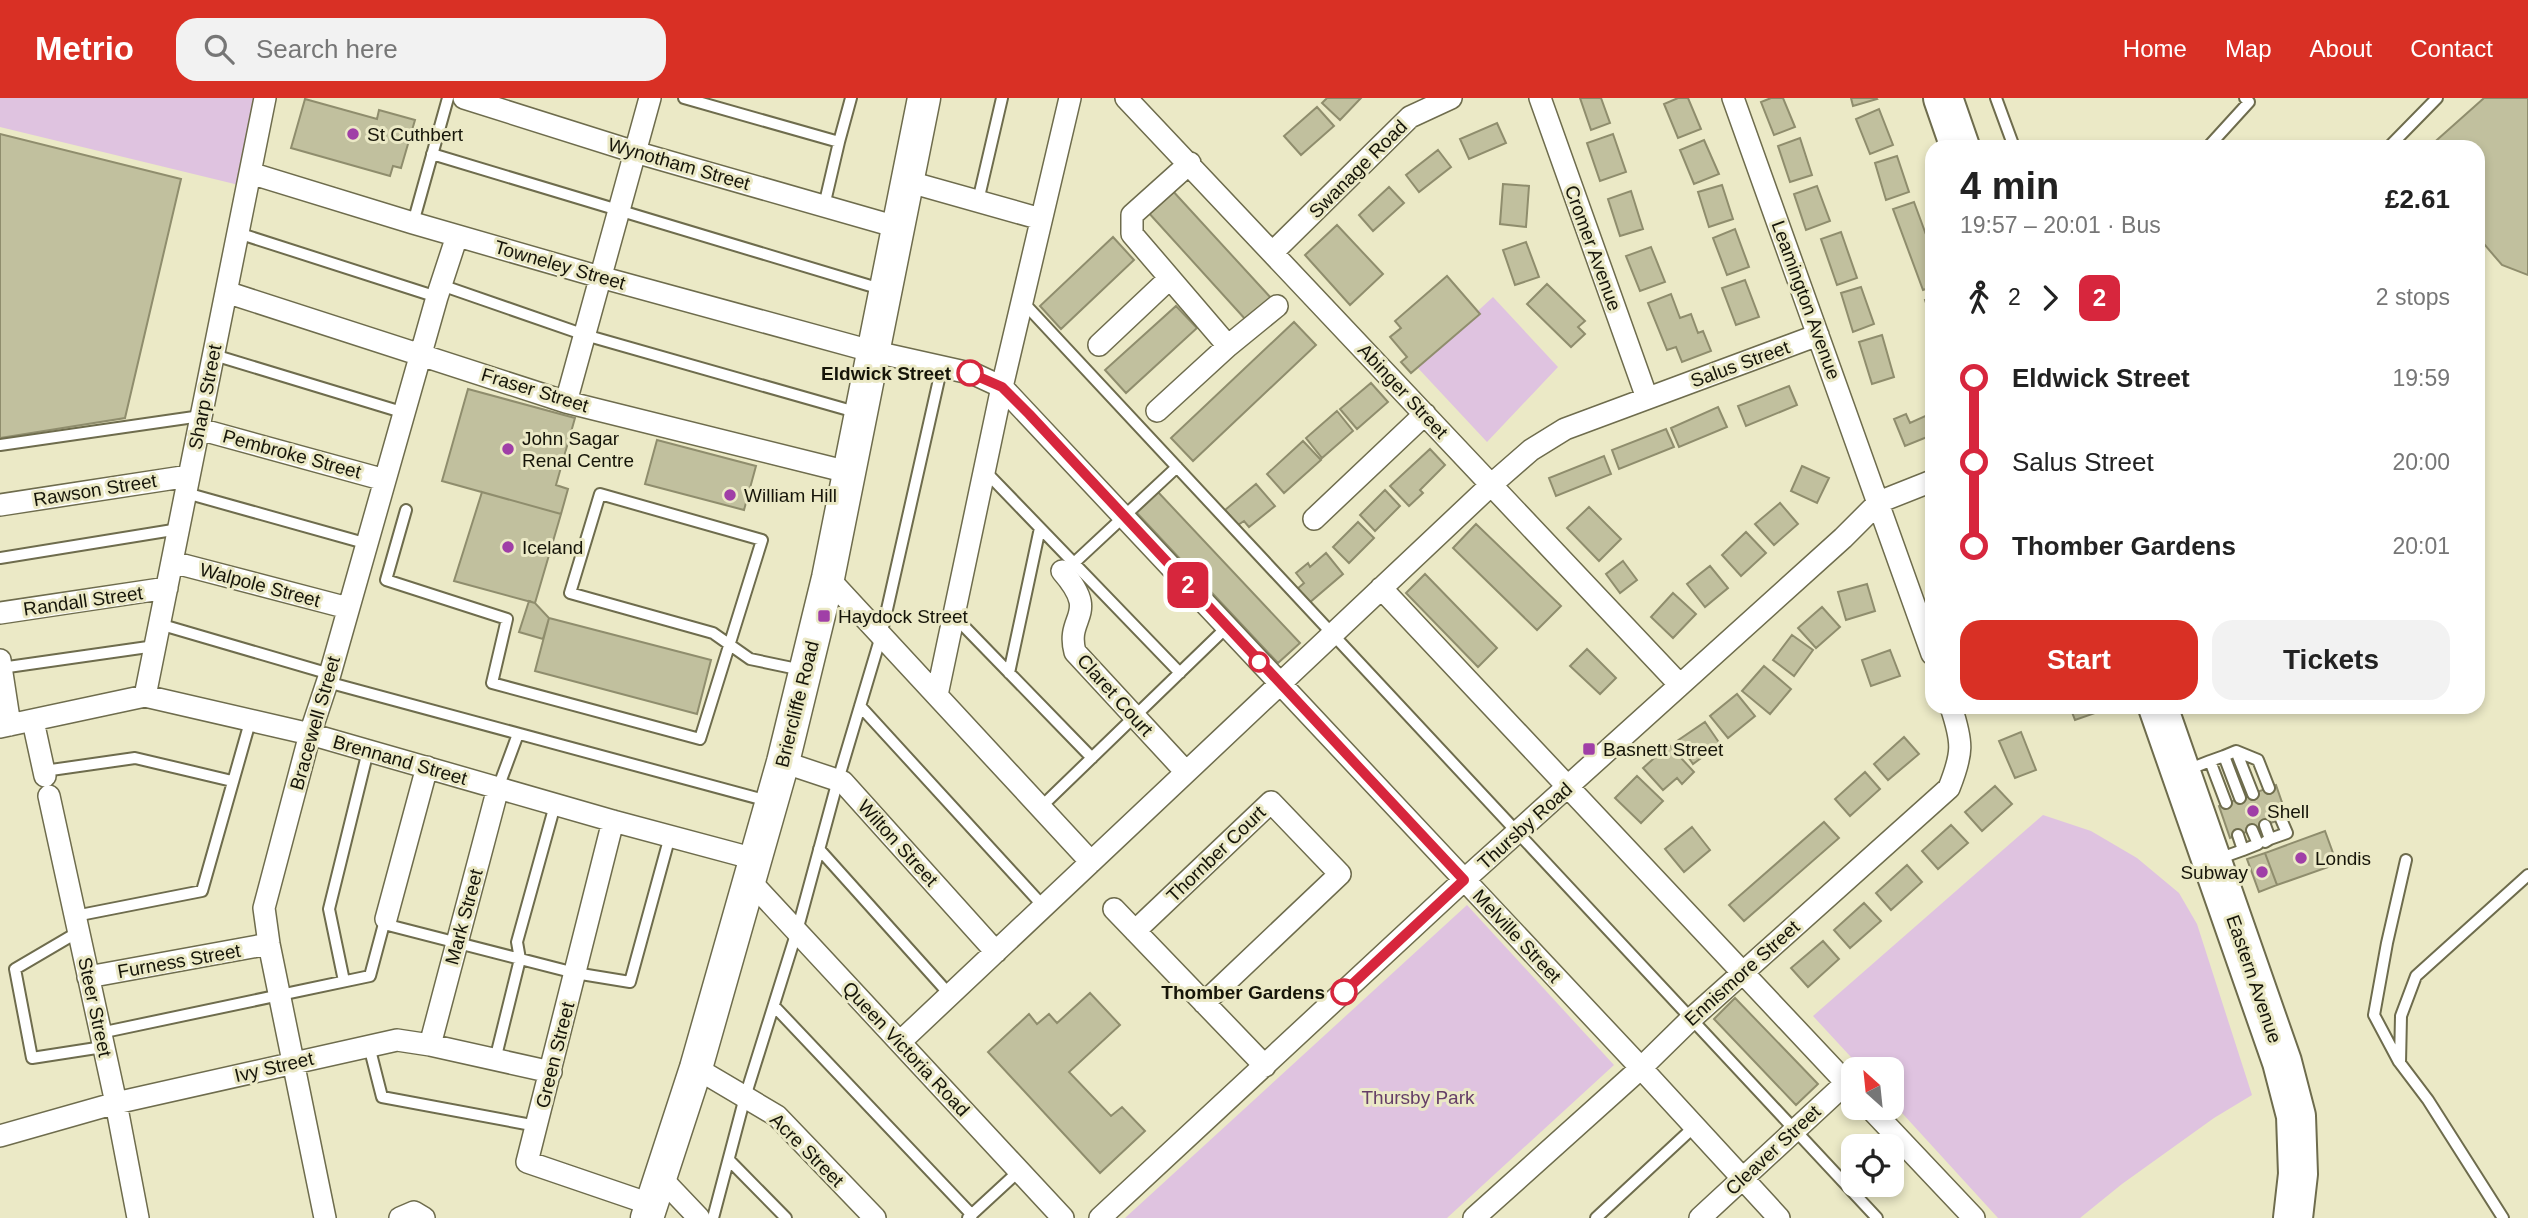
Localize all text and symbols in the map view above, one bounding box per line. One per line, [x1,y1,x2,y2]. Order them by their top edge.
search box [176,18,666,81]
text: Metrio [35,30,134,67]
icon: search [200,30,238,68]
text: Search here [256,34,398,64]
text: Home [2123,35,2187,62]
text: Map [2225,35,2272,62]
text: About [2310,35,2372,62]
text: Contact [2410,35,2493,62]
street label: Swanage Road [1305,116,1411,222]
place label: St Cuthbert [367,124,464,145]
marker: St Cuthbert [345,126,361,142]
street label: Wynotham Street [606,134,753,194]
text: 4 min [1960,165,2059,207]
street label: Cromer Avenue [1561,183,1625,313]
text: £2.61 [2385,184,2450,214]
text: 19:57 – 20:01 · Bus [1960,212,2161,238]
street label: Leamington Avenue [1767,218,1845,382]
street label: Towneley Street [492,236,629,294]
icon: walk [1960,279,1998,317]
icon: forward [2031,279,2069,317]
text: 2 [2008,284,2021,310]
text: 2 [2093,284,2106,311]
text: 2 stops [2376,284,2450,310]
street label: Salus Street [1688,336,1793,392]
street label: Abinger Street [1354,339,1453,443]
street label: Sharp Street [185,342,226,451]
marker: Eldwick Street [957,360,983,386]
place label: Eldwick Street [821,363,952,384]
text: Eldwick Street [2012,363,2190,393]
street label: Fraser Street [479,364,592,416]
text: 19:59 [2392,365,2450,391]
street label: Pembroke Street [220,425,364,483]
place label: John Sagar Renal Centre [522,428,634,471]
marker: John Sagar Renal Centre [500,441,516,457]
text: Salus Street [2012,447,2154,477]
text: 20:00 [2392,449,2450,475]
street label: Rawson Street [32,470,159,510]
place label: William Hill [744,485,837,506]
marker: William Hill [722,487,738,503]
text: Thomber Gardens [2012,531,2236,561]
text: 20:01 [2392,533,2450,559]
place label: Iceland [522,537,583,558]
marker: Iceland [500,539,516,555]
street label: Walpole Street [197,559,323,611]
line badge: 2 [1165,562,1211,608]
text: 2 [1181,571,1195,598]
street label: Randall Street [22,582,145,620]
place label: Haydock Street [838,606,969,627]
marker: Haydock Street [816,608,832,624]
button: Start [1960,620,2198,700]
button: Tickets [2212,620,2450,700]
street label: Briercliffe Road [771,639,823,769]
street label: Claret Court [1073,650,1158,741]
unlabelled marker [1249,652,1269,672]
street label: Bracewell Street [286,653,344,792]
street label: Brennand Street [331,731,470,789]
place label: Basnett Street [1603,739,1724,760]
marker: Basnett Street [1581,741,1597,757]
street label: Thursby Road [1474,778,1576,874]
street label: Wilton Street [854,796,943,891]
street label: Thornber Court [1162,801,1270,906]
place label: Shell [2267,801,2309,822]
marker: Shell [2245,803,2261,819]
place label: Londis [2315,848,2371,869]
marker: Londis [2293,850,2309,866]
place label: Subway [2180,862,2248,883]
marker: Subway [2254,864,2270,880]
street label: Mark Street [441,866,487,967]
street label: Melville Street [1469,885,1566,987]
street label: Eastern Avenue [2222,912,2286,1046]
street label: Ennismore Street [1680,916,1804,1030]
street label: Furness Street [116,940,243,982]
street label: Steer Street [74,955,116,1059]
street label: Queen Victoria Road [838,977,974,1121]
marker: Thomber Gardens [1331,979,1357,1005]
place label: Thomber Gardens [1161,982,1325,1003]
street label: Green Street [532,999,579,1110]
street label: Ivy Street [233,1048,316,1086]
north arrow [1841,1057,1904,1120]
map controls [1841,1057,1904,1197]
park label: Thursby Park [1362,1087,1475,1108]
street label: Cleaver Street [1721,1100,1825,1199]
street label: Acre Street [766,1109,849,1192]
button: locate [1841,1134,1904,1197]

